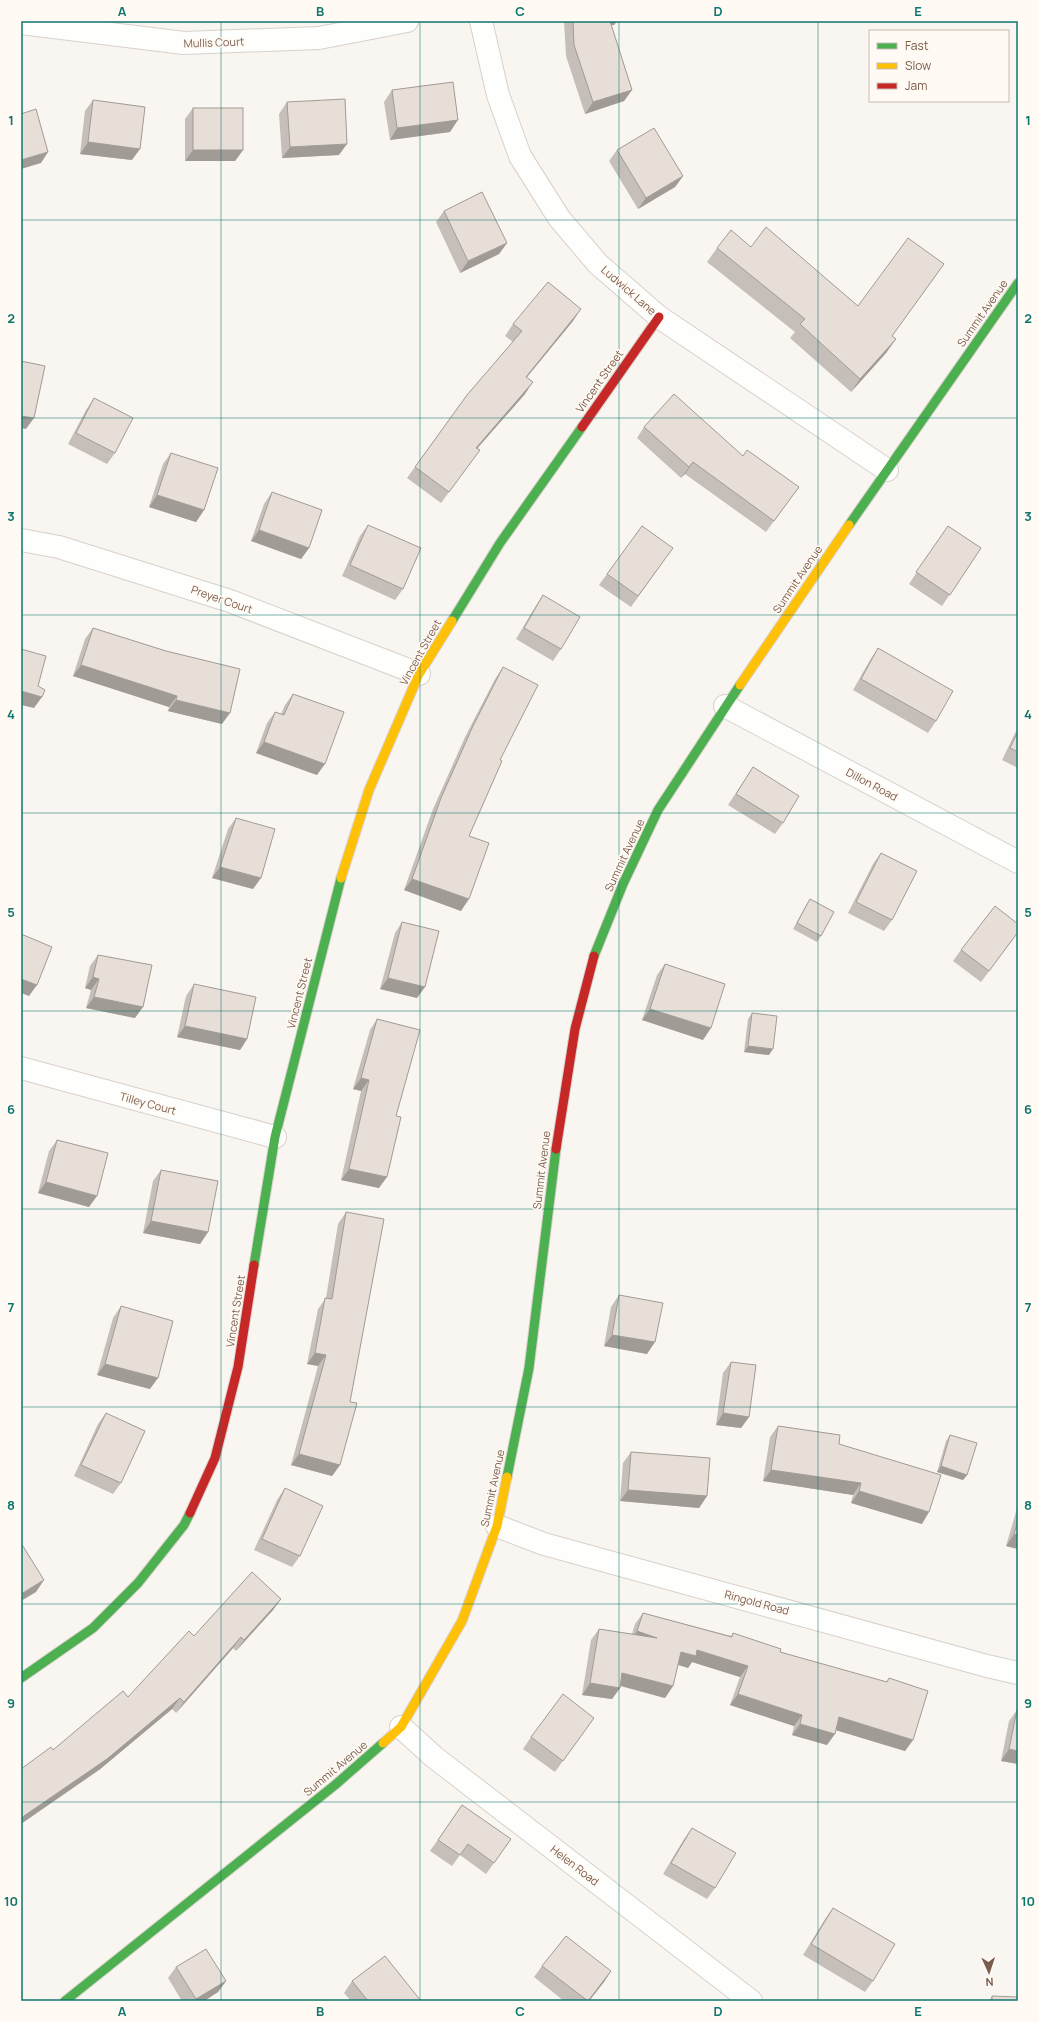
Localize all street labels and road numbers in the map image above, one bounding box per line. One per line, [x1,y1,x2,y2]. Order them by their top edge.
street label: Mullis Court [183,33,245,51]
street label: Ludwick Lane [598,262,660,318]
street label: Summit Avenue [953,276,1011,350]
street label: Vincent Street [572,347,626,415]
street label: Summit Avenue [769,542,826,616]
street label: Preyer Court [189,581,255,617]
street label: Vincent Street [396,616,444,688]
street label: Dillon Road [844,764,900,804]
street label: Summit Avenue [601,816,648,894]
street label: Vincent Street [283,956,315,1030]
street label: Tilley Court [118,1088,178,1118]
street label: Summit Avenue [529,1129,553,1210]
street label: Vincent Street [222,1274,248,1348]
street label: Summit Avenue [476,1447,508,1528]
street label: Ringold Road [723,1586,791,1618]
street label: Summit Avenue [300,1737,370,1799]
street label: Helen Road [548,1841,602,1889]

